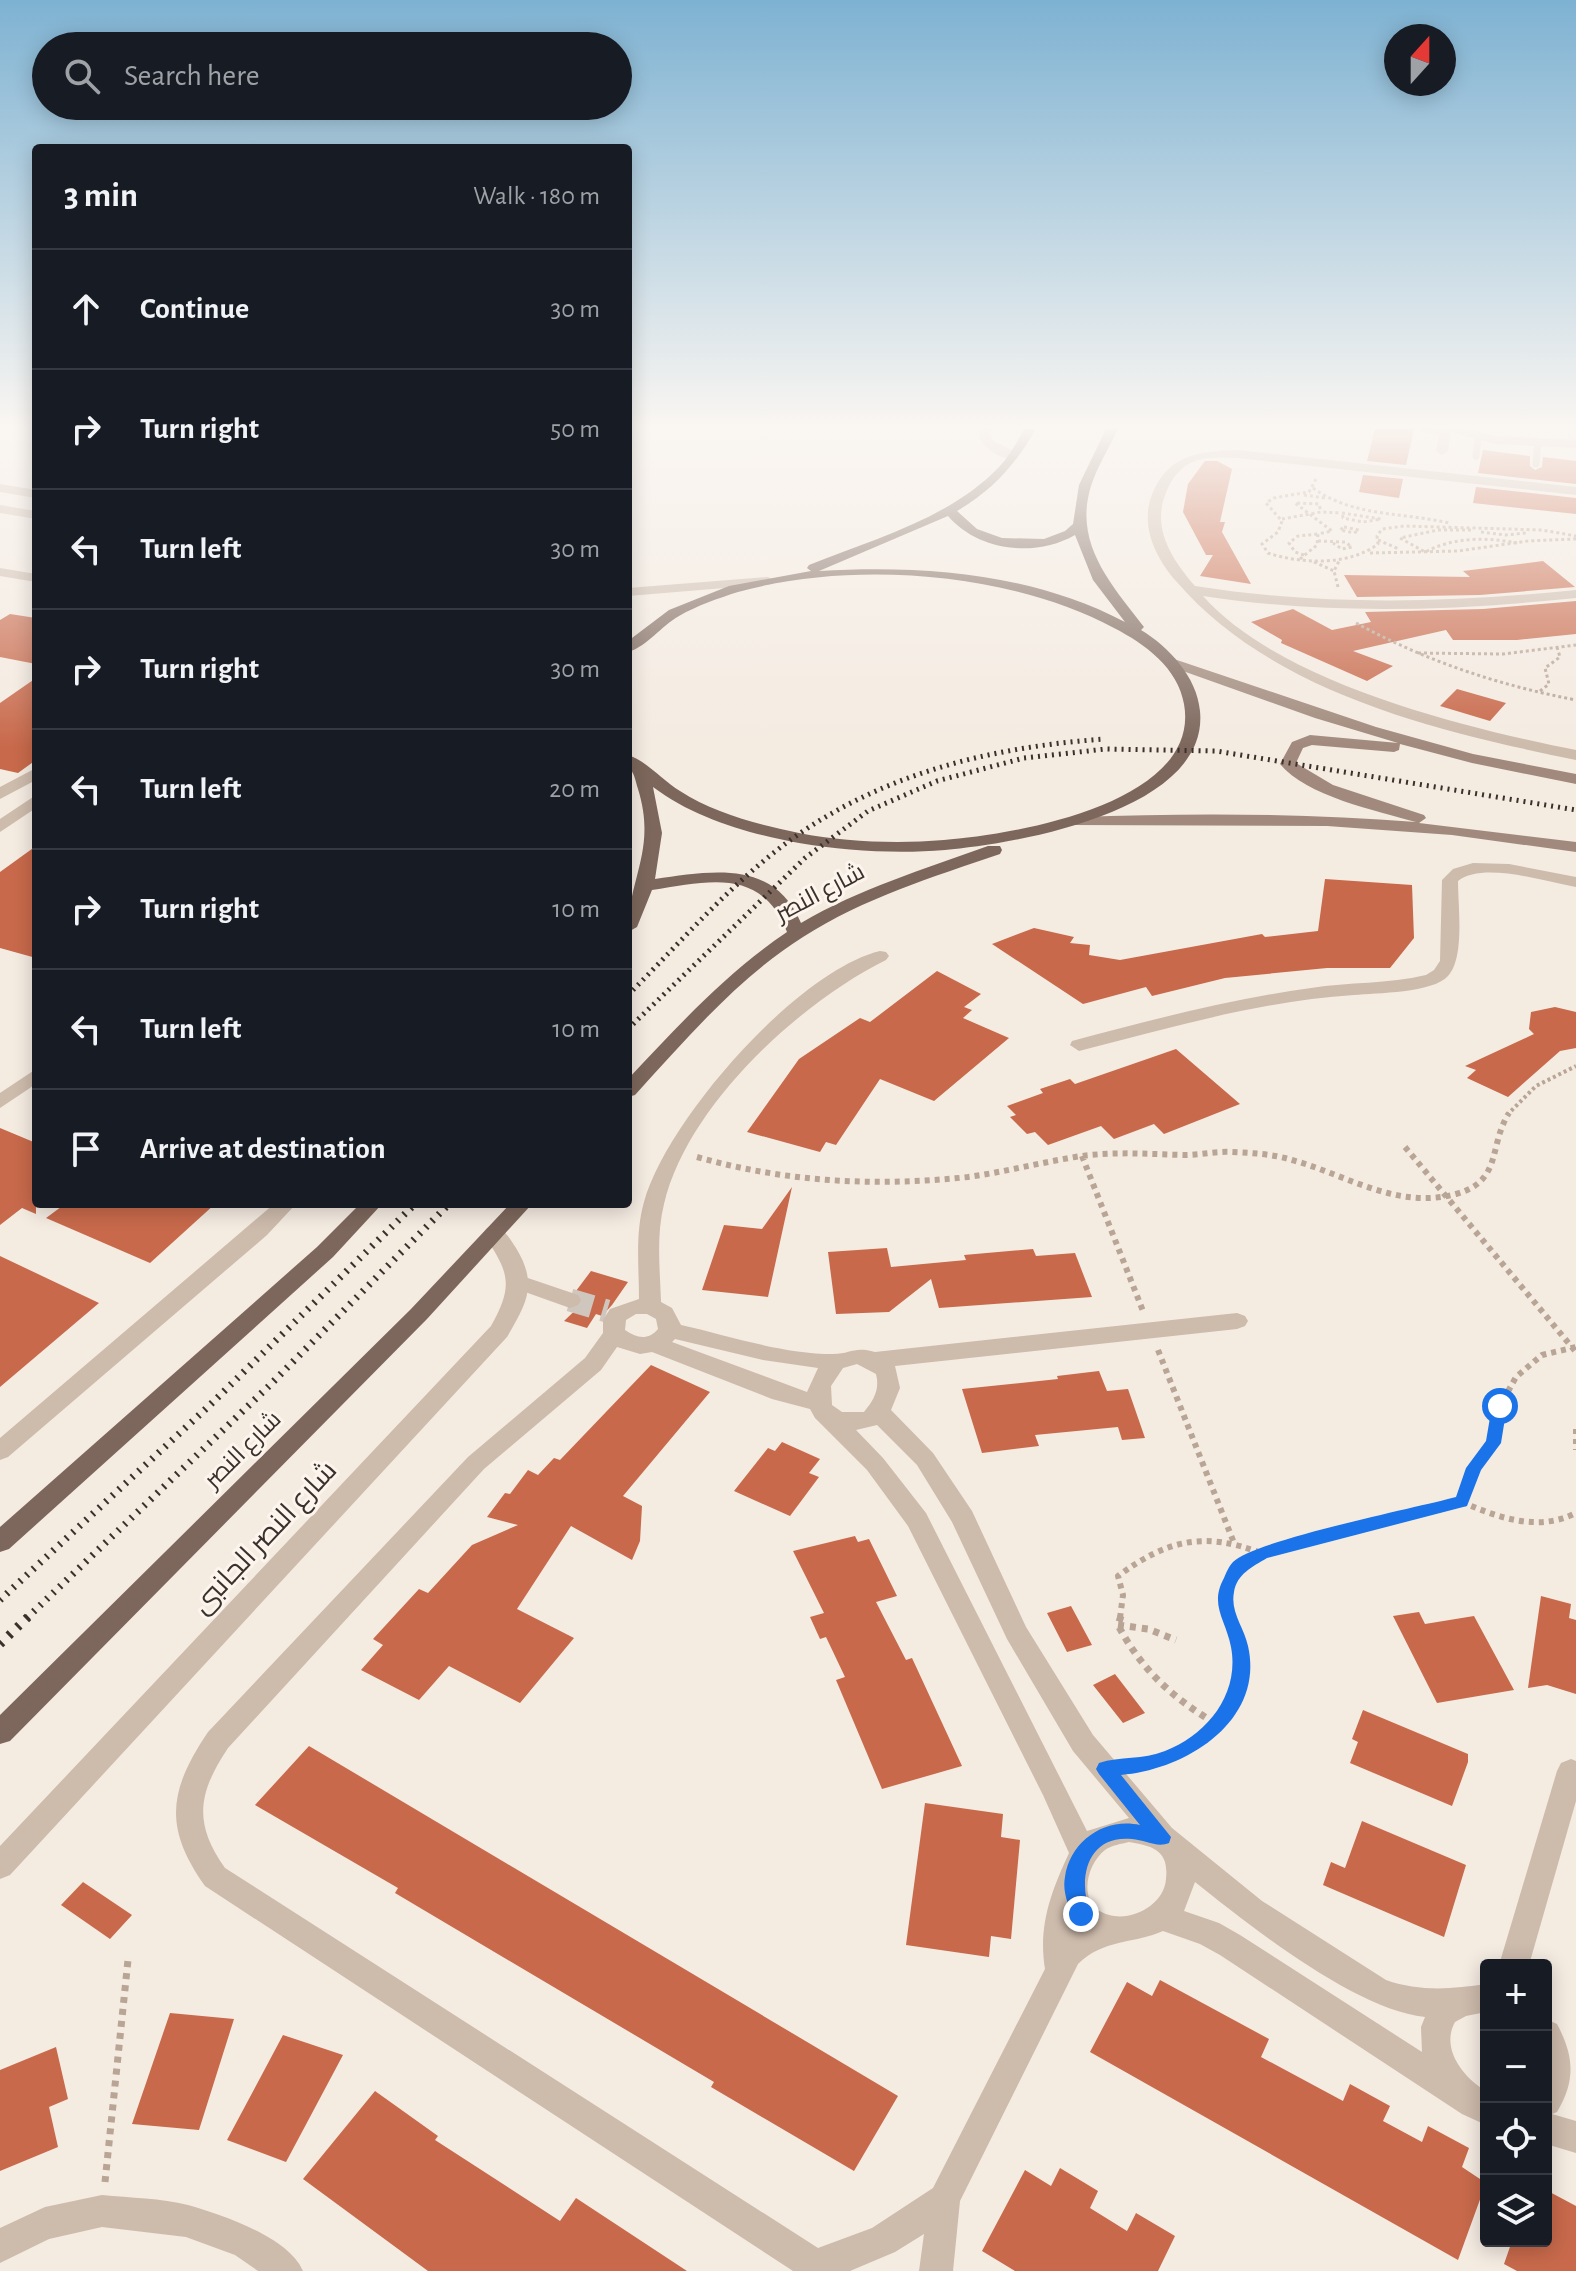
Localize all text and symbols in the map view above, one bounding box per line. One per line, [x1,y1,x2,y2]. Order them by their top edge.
north arrow [1384,24,1456,96]
search box [32,32,632,120]
icon: search [60,54,104,98]
text: Search here [124,61,260,91]
text: 3 min [64,179,138,213]
text: Walk · 180 m [473,183,600,209]
icon: ahead [64,287,108,331]
text: Continue [140,294,249,324]
text: 30 m [550,296,600,322]
icon: right [64,407,108,451]
text: Turn right [140,414,259,444]
text: 50 m [550,416,600,442]
icon: left [64,527,108,571]
text: Turn left [140,534,241,564]
text: 30 m [550,536,600,562]
icon: right [64,647,108,691]
text: Turn right [140,654,259,684]
text: 30 m [550,656,600,682]
icon: left [64,767,108,811]
text: Turn left [140,774,241,804]
text: 20 m [549,776,600,802]
street label: شارع النصر [769,859,870,930]
icon: right [64,887,108,931]
text: Turn right [140,894,259,924]
text: 10 m [552,896,600,922]
icon: left [64,1007,108,1051]
text: Turn left [140,1014,241,1044]
text: 10 m [552,1016,600,1042]
icon: arrive [64,1127,108,1171]
text: Arrive at destination [140,1134,386,1164]
route start [1482,1388,1518,1424]
street label: شارع النصر [198,1406,288,1496]
street label: شارع النصر الجانبى [187,1456,345,1622]
route end [1063,1896,1099,1932]
map controls [1480,1959,1552,2247]
button: + [1480,1959,1552,2031]
button: − [1480,2031,1552,2103]
button: locate [1480,2103,1552,2175]
button: layers [1480,2175,1552,2247]

